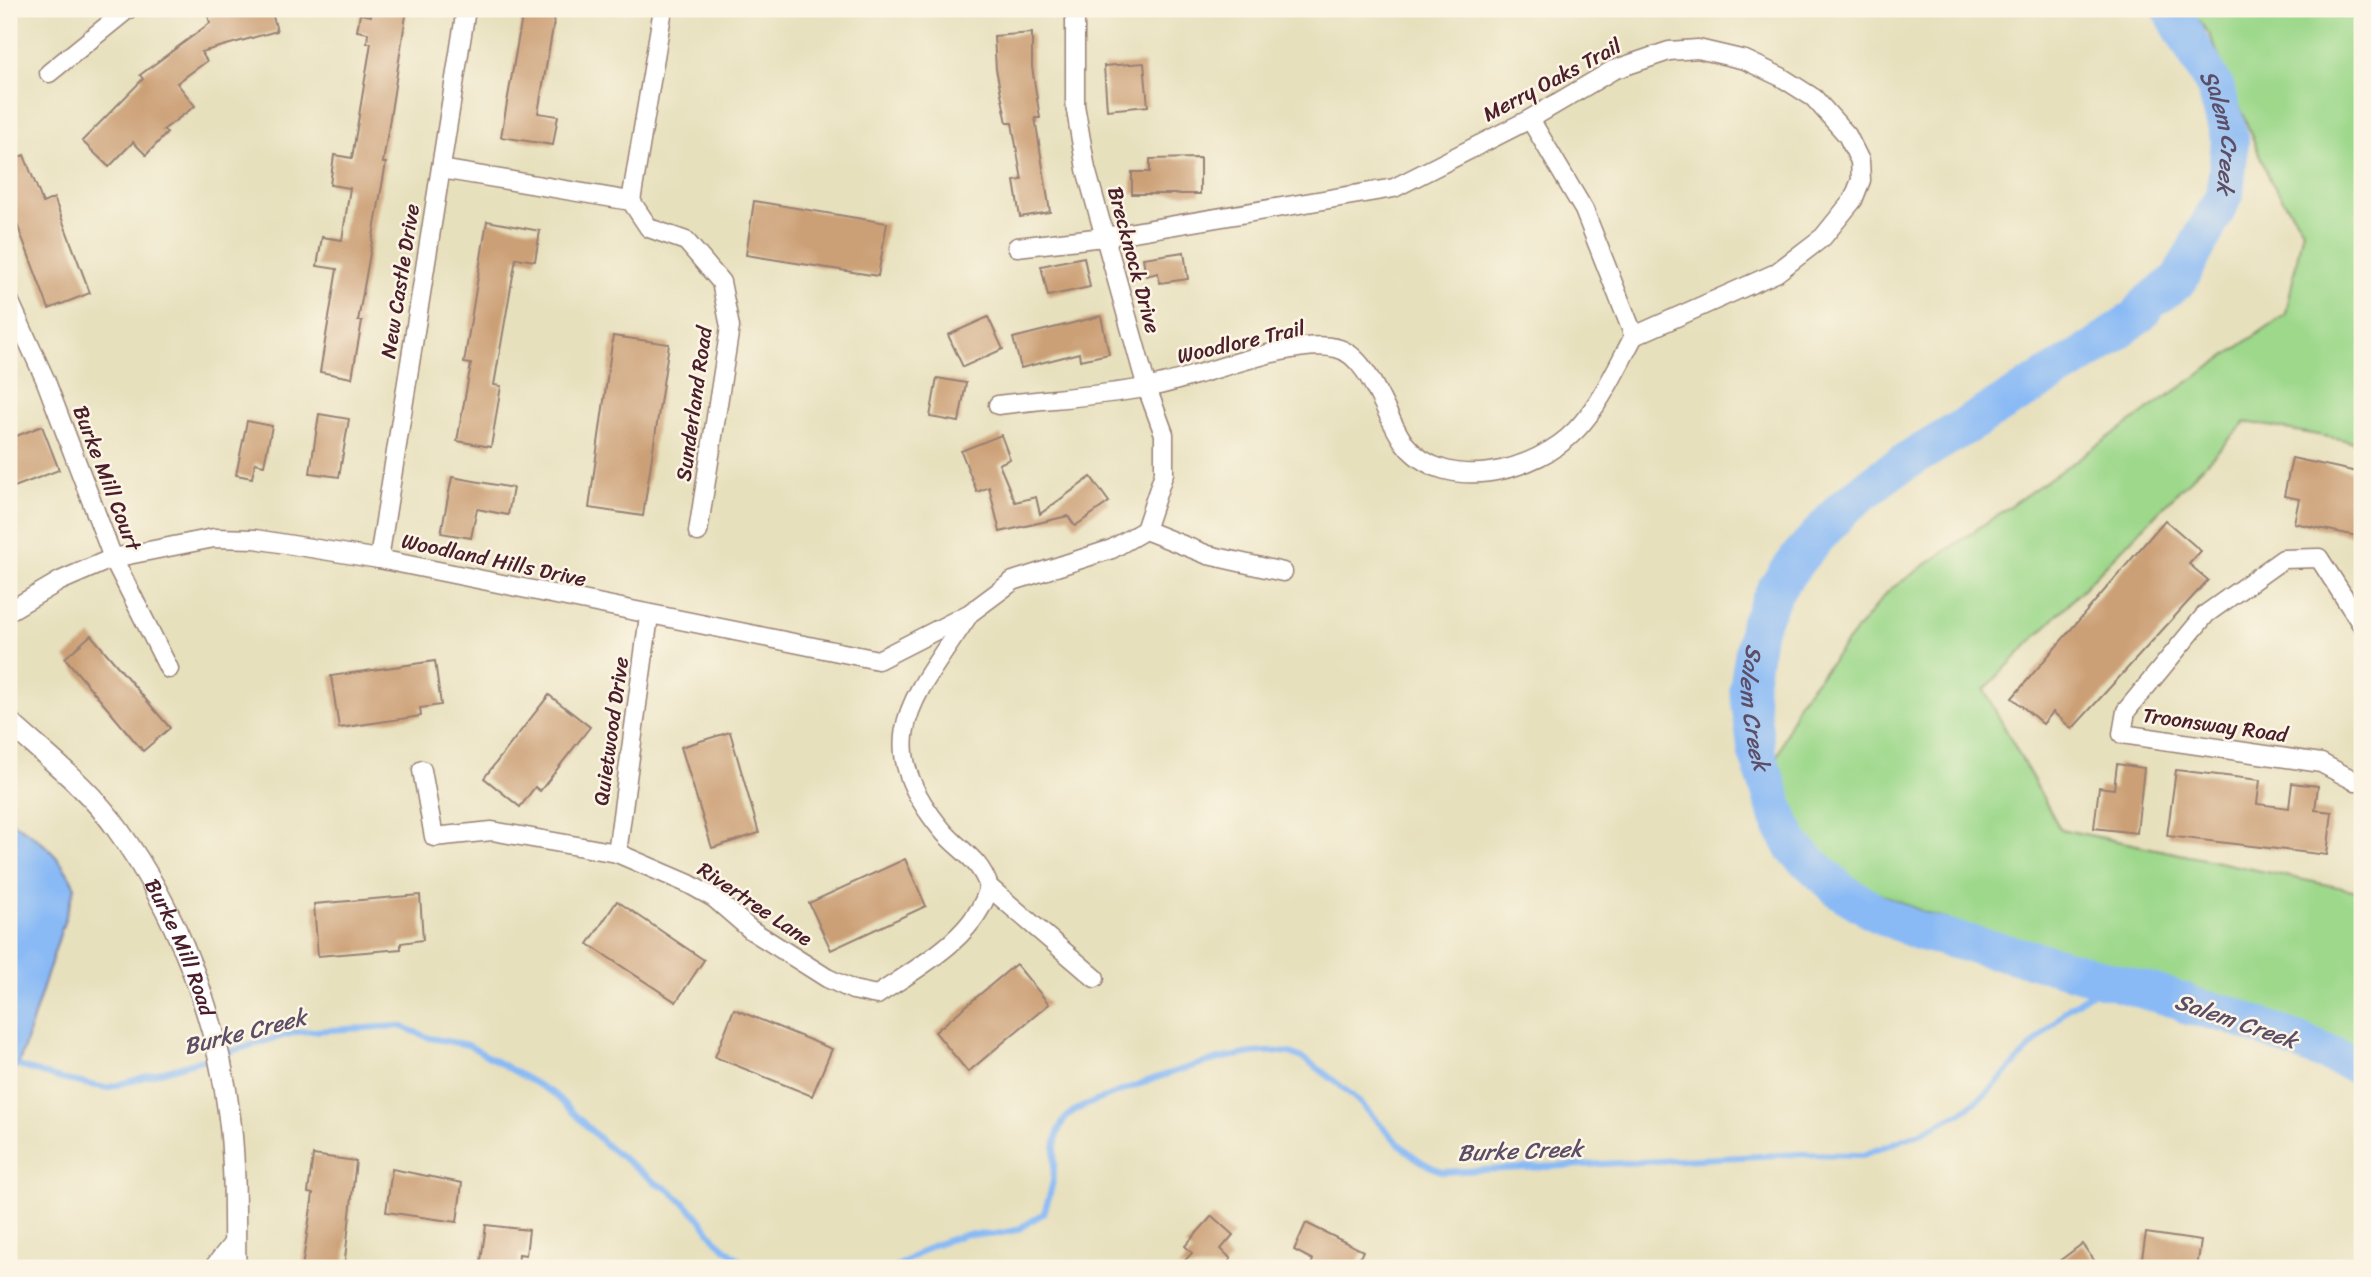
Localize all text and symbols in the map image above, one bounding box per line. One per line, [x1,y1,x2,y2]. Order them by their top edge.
street label: Merry Oaks Trail [1475,27,1629,133]
water label: Salem Creek [2188,61,2251,198]
street label: Brecknock Drive [1096,182,1172,338]
street label: New Castle Drive [369,201,431,361]
street label: Woodlore Trail [1173,309,1310,375]
street label: Sunderland Road [664,322,724,484]
street label: Burke Mill Court [62,400,153,558]
street label: Woodland Hills Drive [398,522,590,598]
water label: Salem Creek [1727,642,1783,779]
street label: Quietwood Drive [582,654,640,808]
street label: Troonsway Road [2140,696,2292,754]
street label: Rivertree Lane [689,851,821,957]
street label: Burke Mill Road [134,871,227,1022]
water label: Salem Creek [2169,981,2305,1062]
water label: Burke Creek [179,996,313,1067]
water label: Burke Creek [1457,1128,1586,1174]

